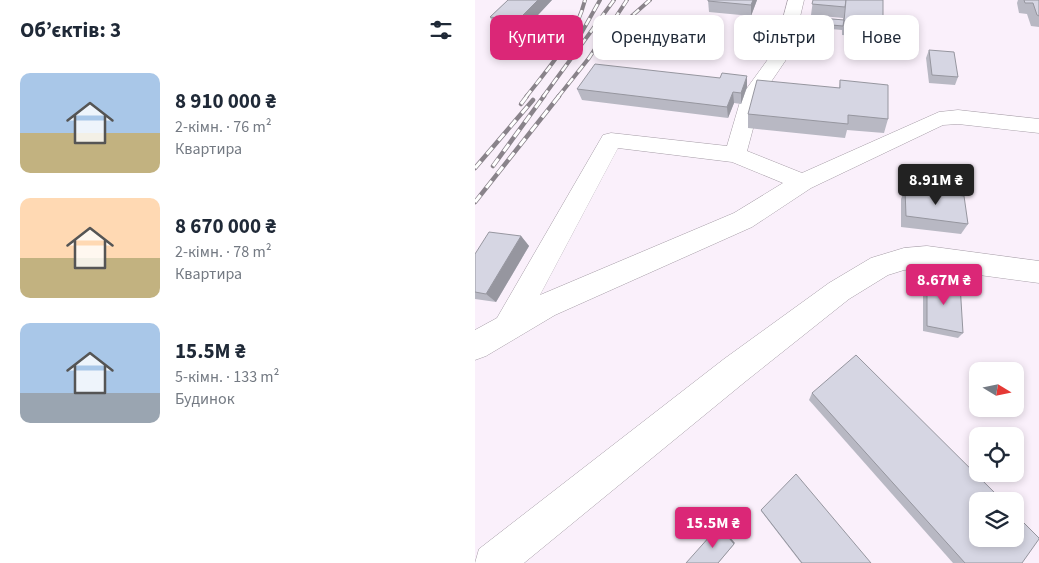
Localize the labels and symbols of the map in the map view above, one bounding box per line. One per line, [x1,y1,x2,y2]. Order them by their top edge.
pin: 8.91M ₴ [890,164,982,206]
pin: 8.67M ₴ [898,264,990,306]
north arrow [969,362,1024,418]
pin: 15.5M ₴ [667,506,759,549]

